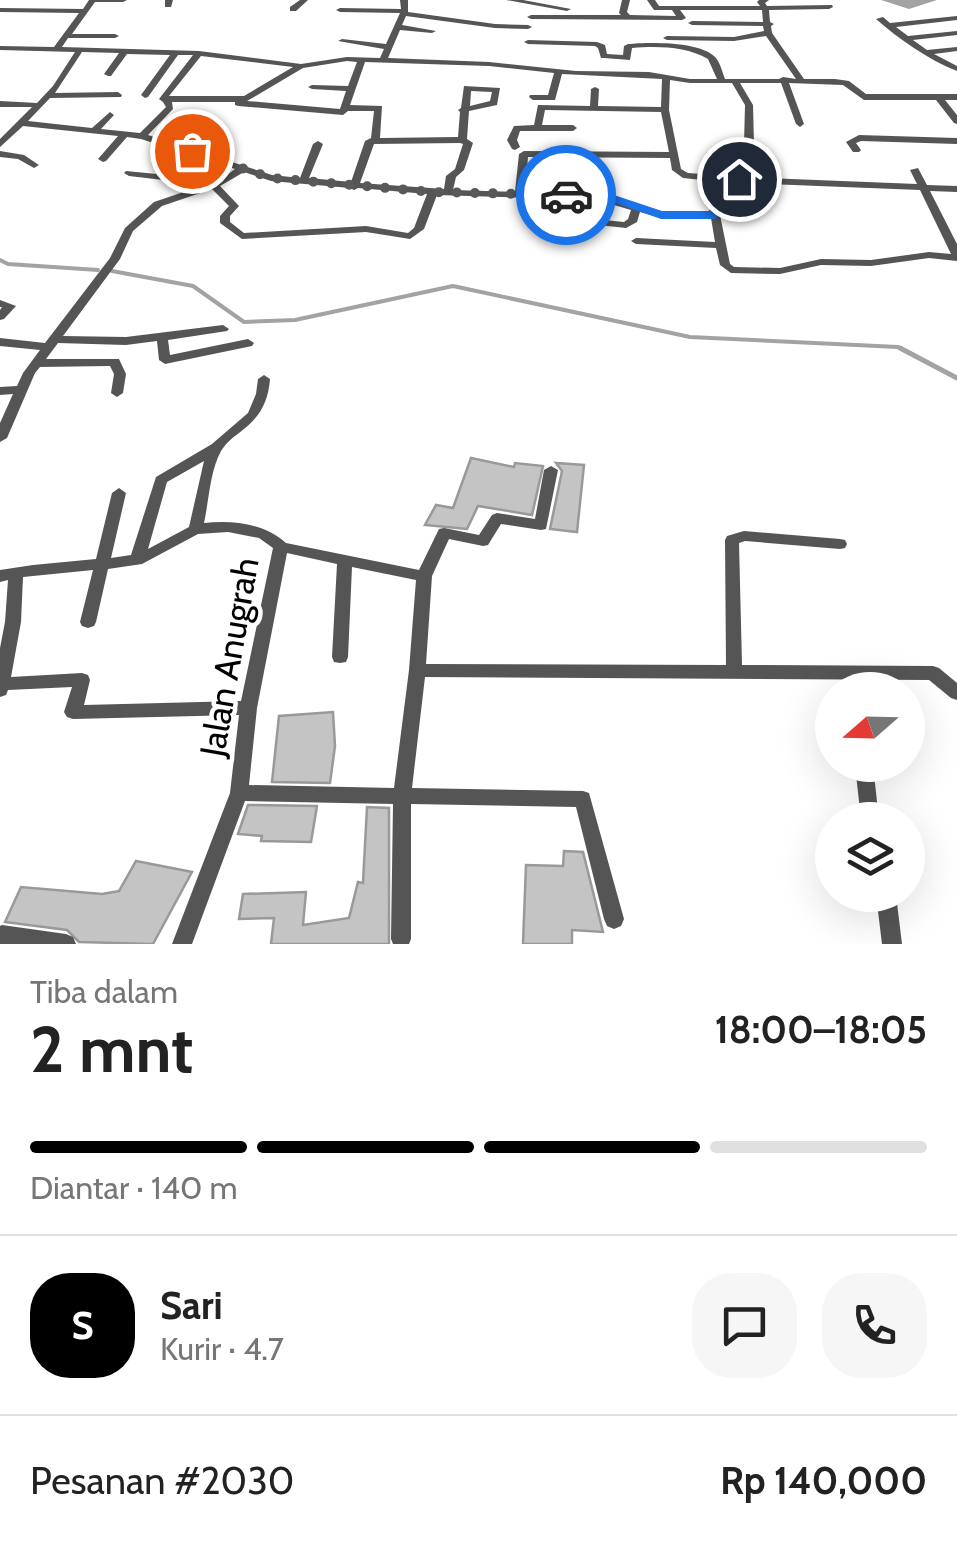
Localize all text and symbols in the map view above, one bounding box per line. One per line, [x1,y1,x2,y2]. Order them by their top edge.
pin [150,109,235,194]
icon: bag [165,124,220,179]
pin [697,137,782,222]
courier [516,145,616,245]
icon: home [712,152,767,207]
icon: car [539,168,594,223]
street label: Jalan Anugrah [190,554,268,761]
north arrow [815,672,925,782]
map controls [815,672,925,912]
button: layers [815,802,925,912]
text: Tiba dalam [30,972,178,1011]
text: 18:00–18:05 [715,1006,927,1053]
text: 2 mnt [30,1009,193,1088]
text: Diantar · 140 m [30,1168,238,1207]
button: chat [692,1273,797,1378]
button: phone [822,1273,927,1378]
text: Sari [160,1282,223,1329]
text: S [71,1302,94,1349]
text: Kurir · 4.7 [160,1329,284,1368]
text: Pesanan #2030 [30,1457,294,1504]
text: Rp 140,000 [720,1457,927,1504]

